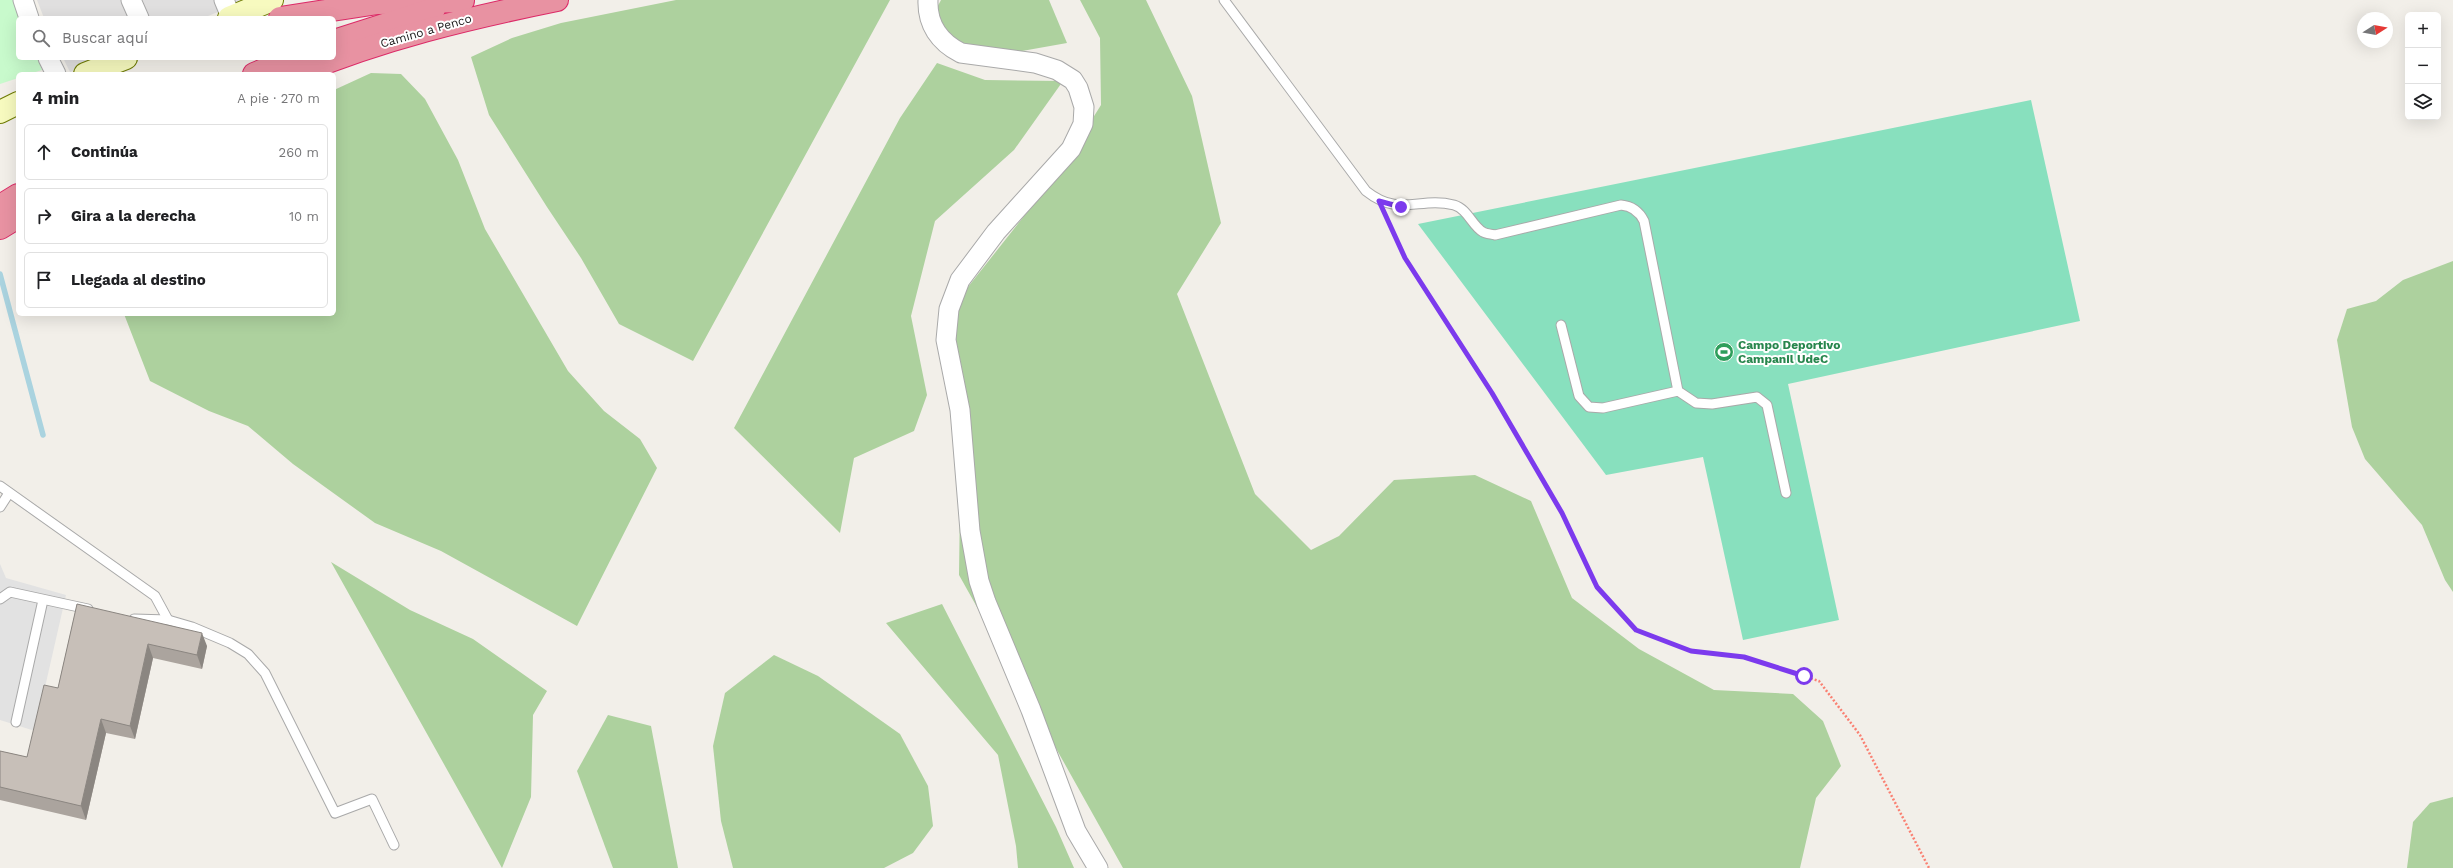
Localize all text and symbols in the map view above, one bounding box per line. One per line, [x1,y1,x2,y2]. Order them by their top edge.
street label: Camino a Penco [379,11,473,51]
north arrow [2357,12,2393,48]
map controls [2405,12,2441,120]
button: + [2405,12,2441,48]
search box [16,16,336,60]
icon: search [30,27,52,49]
text: Buscar aquí [62,29,148,47]
button: − [2405,48,2441,84]
button: layers [2405,84,2441,120]
text: 4 min [32,88,79,108]
text: A pie · 270 m [237,91,320,106]
icon: ahead [33,141,55,163]
text: Continúa [71,143,138,161]
text: 260 m [279,145,319,160]
route end [1392,198,1410,216]
icon: right [33,205,55,227]
text: Gira a la derecha [71,207,196,225]
text: 10 m [289,209,319,224]
icon: arrive [33,269,55,291]
text: Llegada al destino [71,271,206,289]
place label: Campo Deportivo Campanil UdeC [1738,338,1840,366]
sports icon: Campo Deportivo Campanil UdeC [1713,341,1735,363]
route start [1795,667,1813,685]

